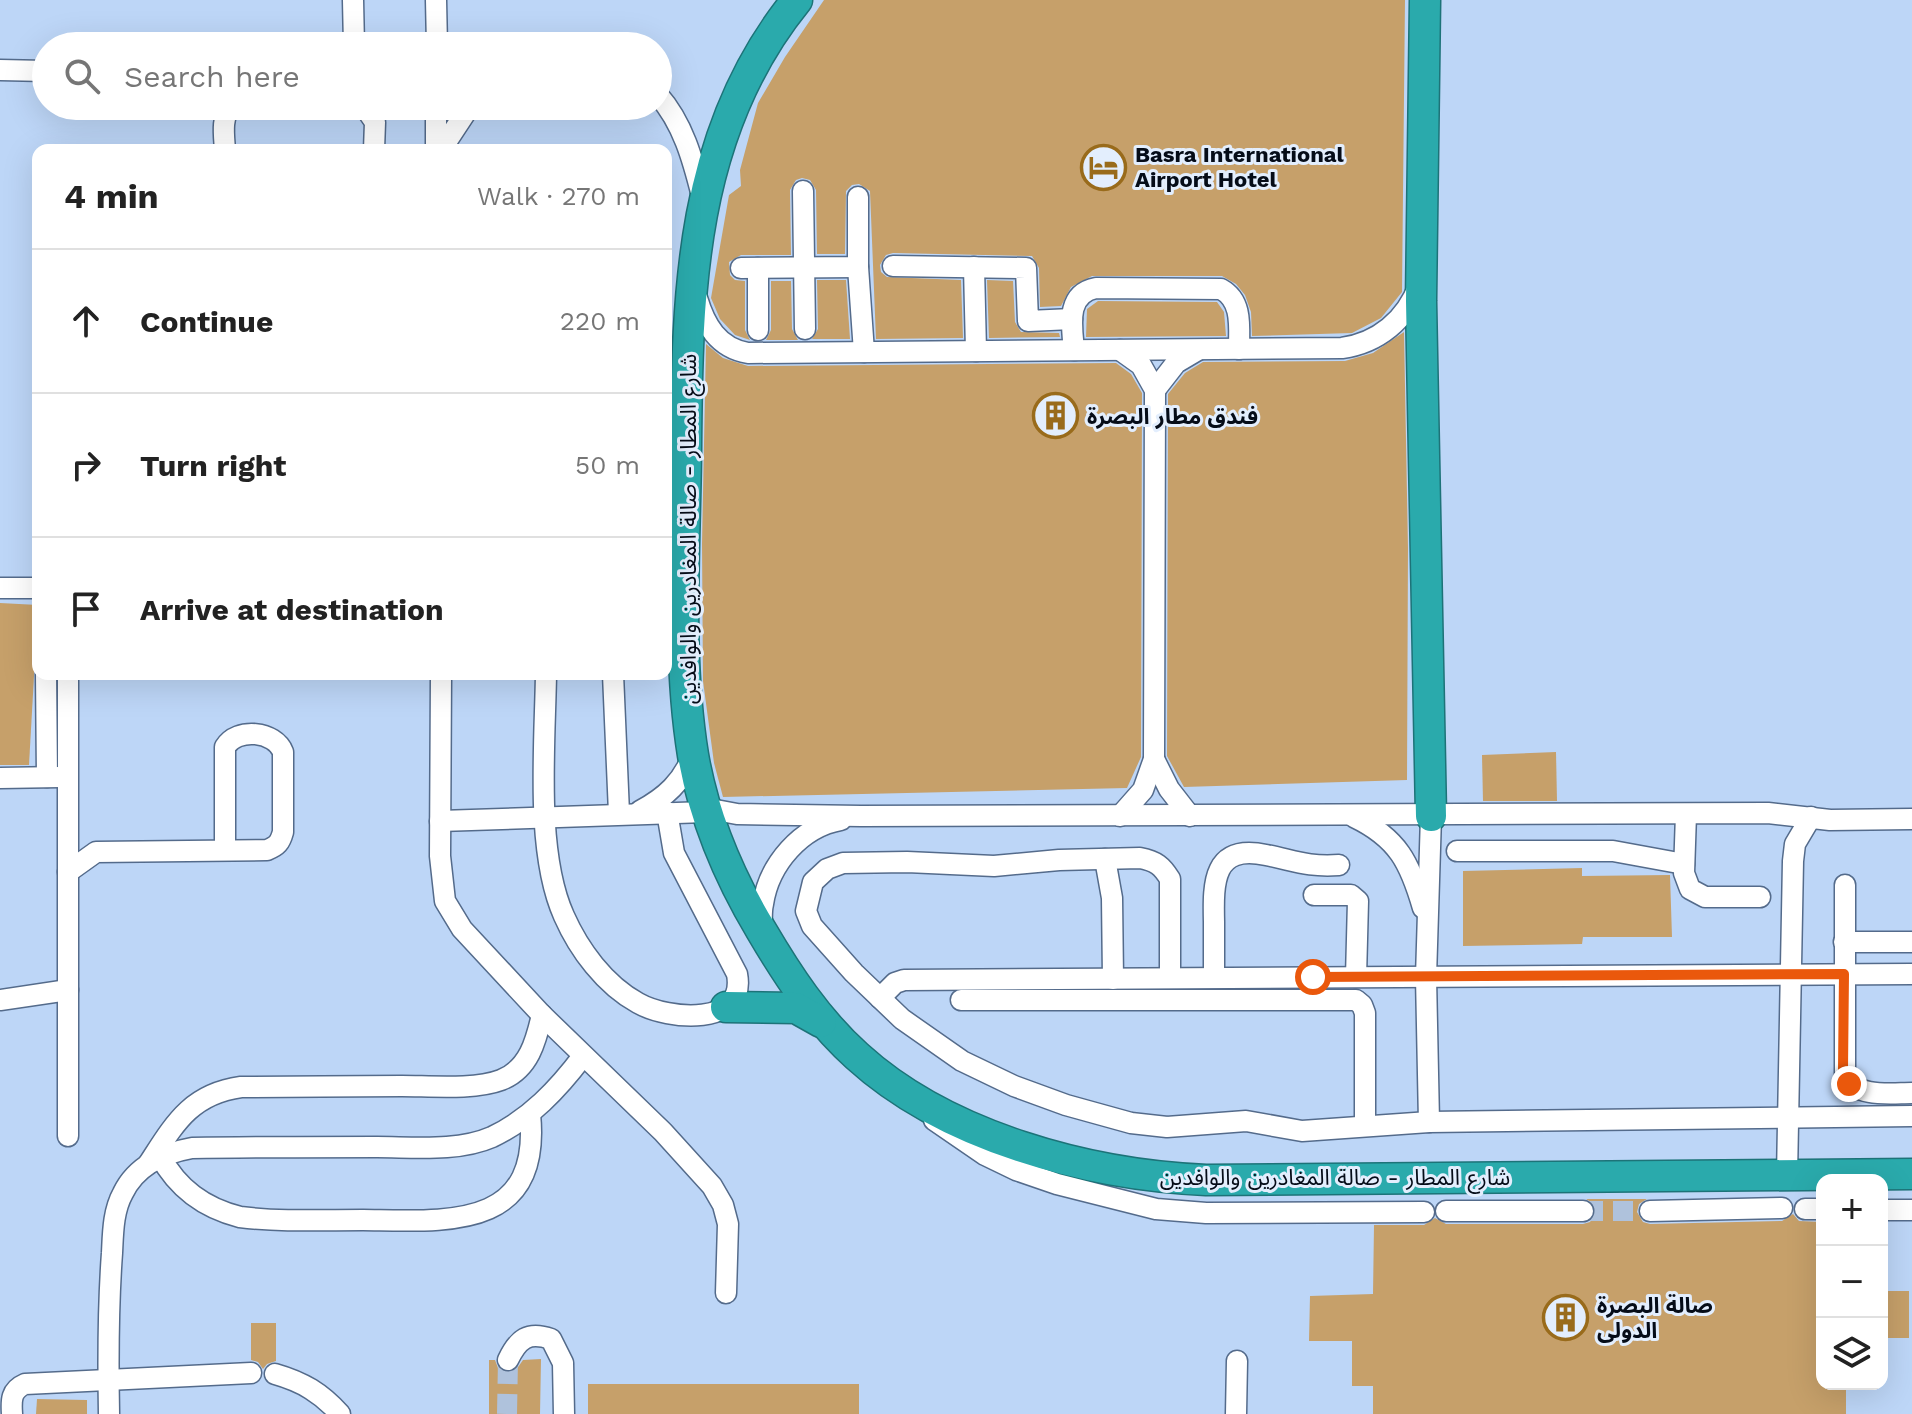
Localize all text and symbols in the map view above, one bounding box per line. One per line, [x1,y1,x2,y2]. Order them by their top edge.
search box [32,32,672,120]
icon: search [60,54,104,98]
text: Search here [124,59,300,94]
place label: Basra International Airport Hotel [1135,142,1345,192]
hotel icon: Basra International Airport Hotel [1080,143,1128,191]
text: 4 min [64,176,159,216]
text: Walk · 270 m [477,181,640,211]
icon: ahead [64,299,108,343]
text: Continue [140,304,273,339]
text: 220 m [560,306,640,336]
street label: شارع المطار - صالة المغادرين والوافدين [676,354,705,704]
building icon: فندق مطار البصرة [1032,392,1080,440]
place label: فندق مطار البصرة [1087,404,1258,430]
icon: right [64,443,108,487]
text: Turn right [140,448,286,483]
text: 50 m [575,450,640,480]
icon: arrive [64,587,108,631]
text: Arrive at destination [140,592,444,627]
route start [1295,959,1331,995]
route end [1831,1066,1867,1102]
street label: شارع المطار - صالة المغادرين والوافدين [1160,1165,1510,1194]
map controls [1816,1174,1888,1390]
button: + [1816,1174,1888,1246]
button: − [1816,1246,1888,1318]
place label: صالة البصرة الدولى [1597,1293,1713,1343]
building icon: صالة البصرة الدولى [1542,1294,1590,1342]
button: layers [1816,1318,1888,1390]

